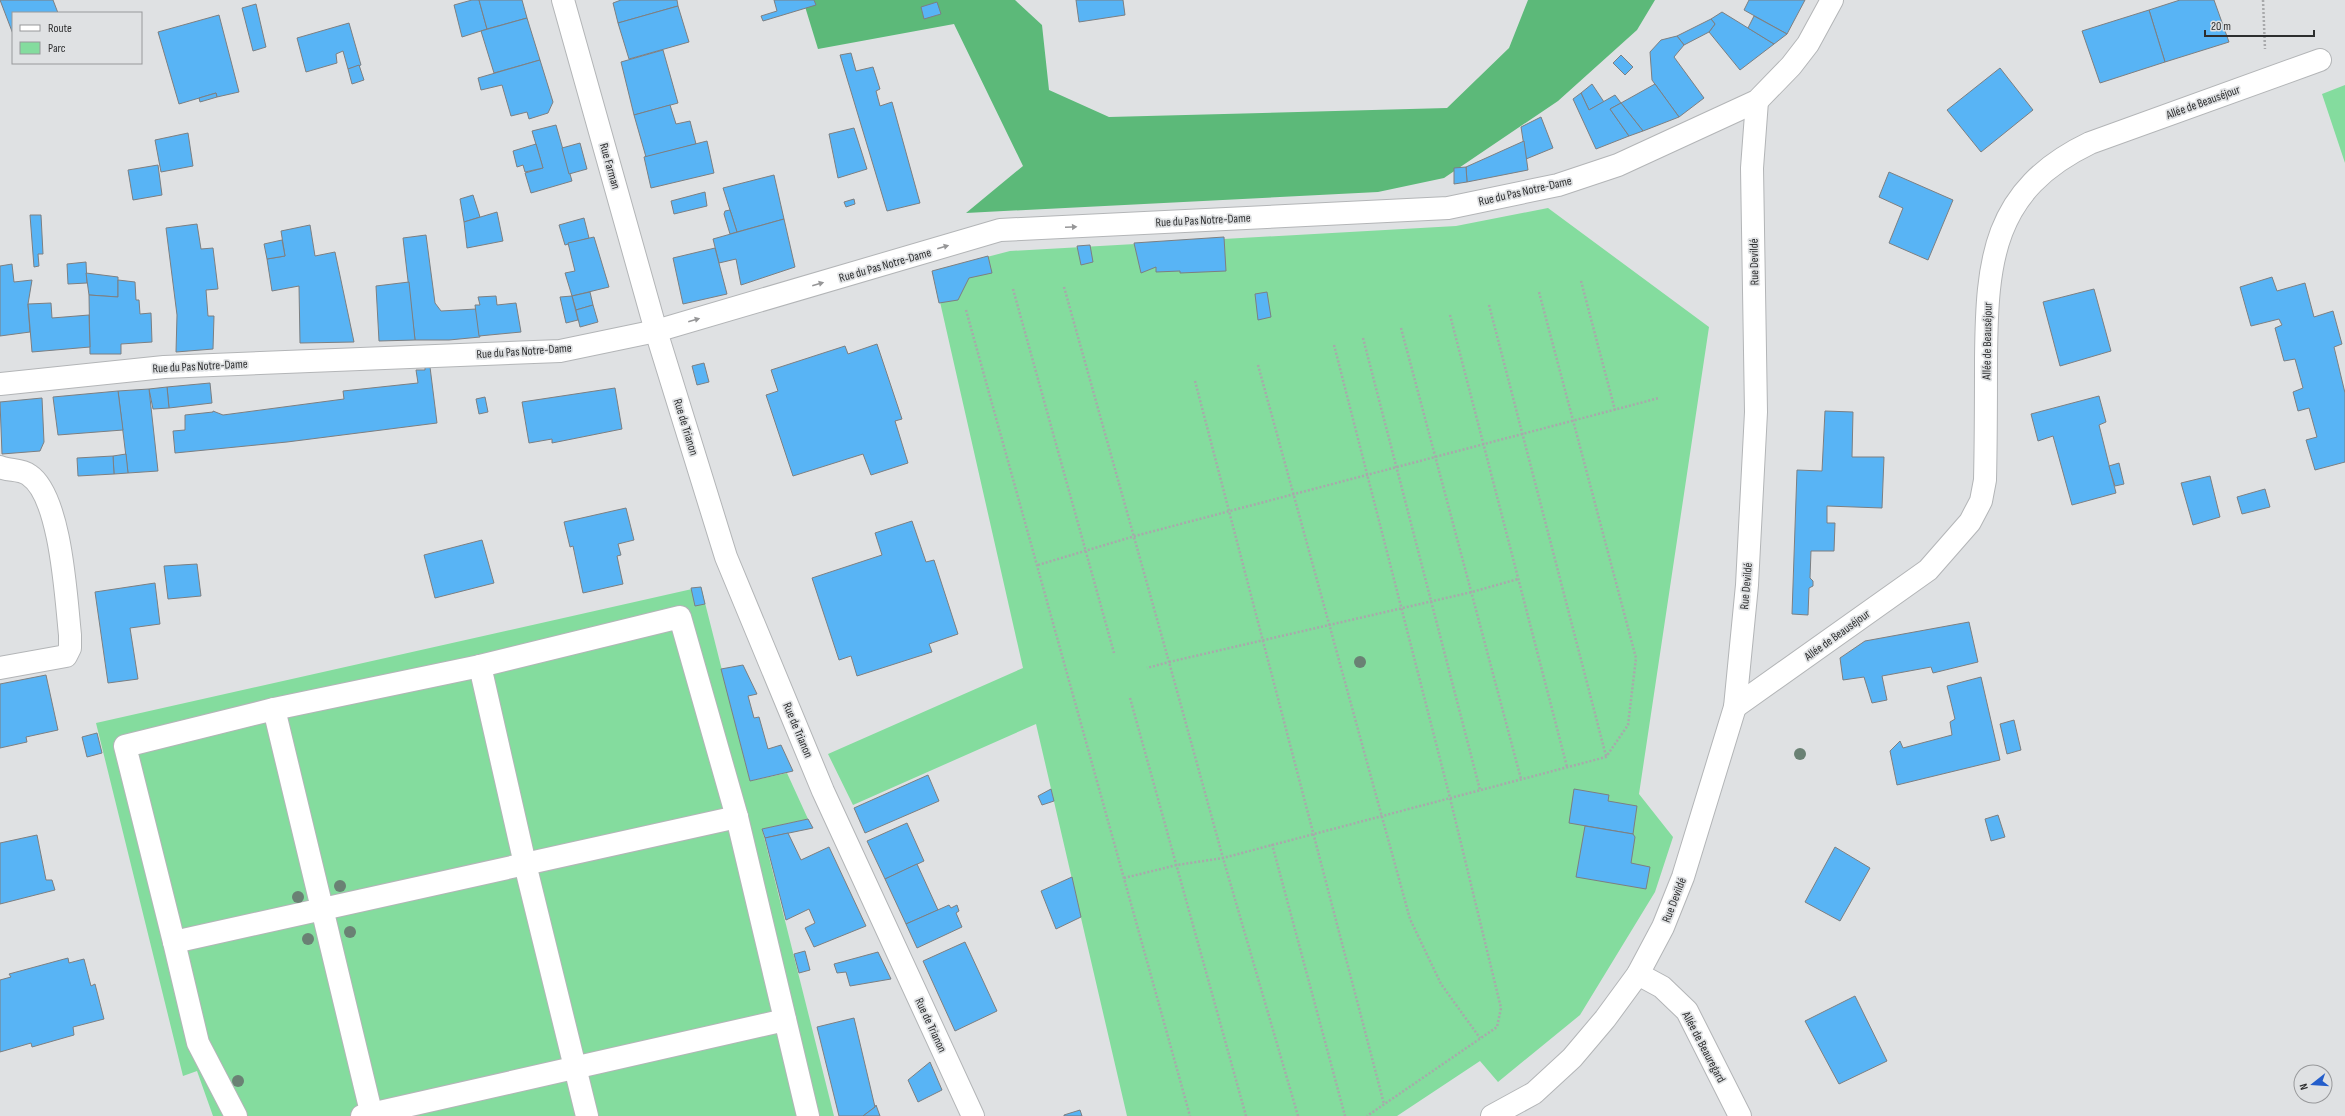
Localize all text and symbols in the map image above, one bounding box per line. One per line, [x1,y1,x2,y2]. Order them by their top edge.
legend [12,12,142,64]
scale bar [2205,12,2314,38]
text: 20 m [2211,19,2231,34]
text: Route [48,21,72,36]
text: Parc [48,41,66,56]
street label: Allée de Beauséjour [2163,82,2243,123]
street label: Rue Farman [596,141,623,191]
street label: Rue du Pas Notre-Dame [1477,173,1573,210]
street label: Rue du Pas Notre-Dame [1155,211,1251,230]
one-way arrow [1065,224,1078,230]
street label: Rue Devildé [1747,238,1762,286]
one-way arrow [937,244,949,250]
street label: Rue du Pas Notre-Dame [837,245,933,286]
one-way arrow [813,281,825,287]
street label: Allée de Beauséjour [1979,302,1996,381]
one-way arrow [687,317,700,323]
street label: Rue du Pas Notre-Dame [476,341,572,362]
street label: Rue du Pas Notre-Dame [152,357,248,376]
street label: Rue de Trianon [670,397,701,457]
street label: Rue Devildé [1737,562,1756,610]
street label: Allée de Beauséjour [1801,606,1874,665]
street label: Rue de Trianon [779,700,816,760]
street label: Rue Devildé [1659,875,1690,925]
street label: Rue de Trianon [911,996,950,1055]
street label: Allée de Beauregard [1678,1008,1729,1085]
north arrow [2293,1064,2333,1104]
text: N [2297,1082,2311,1091]

